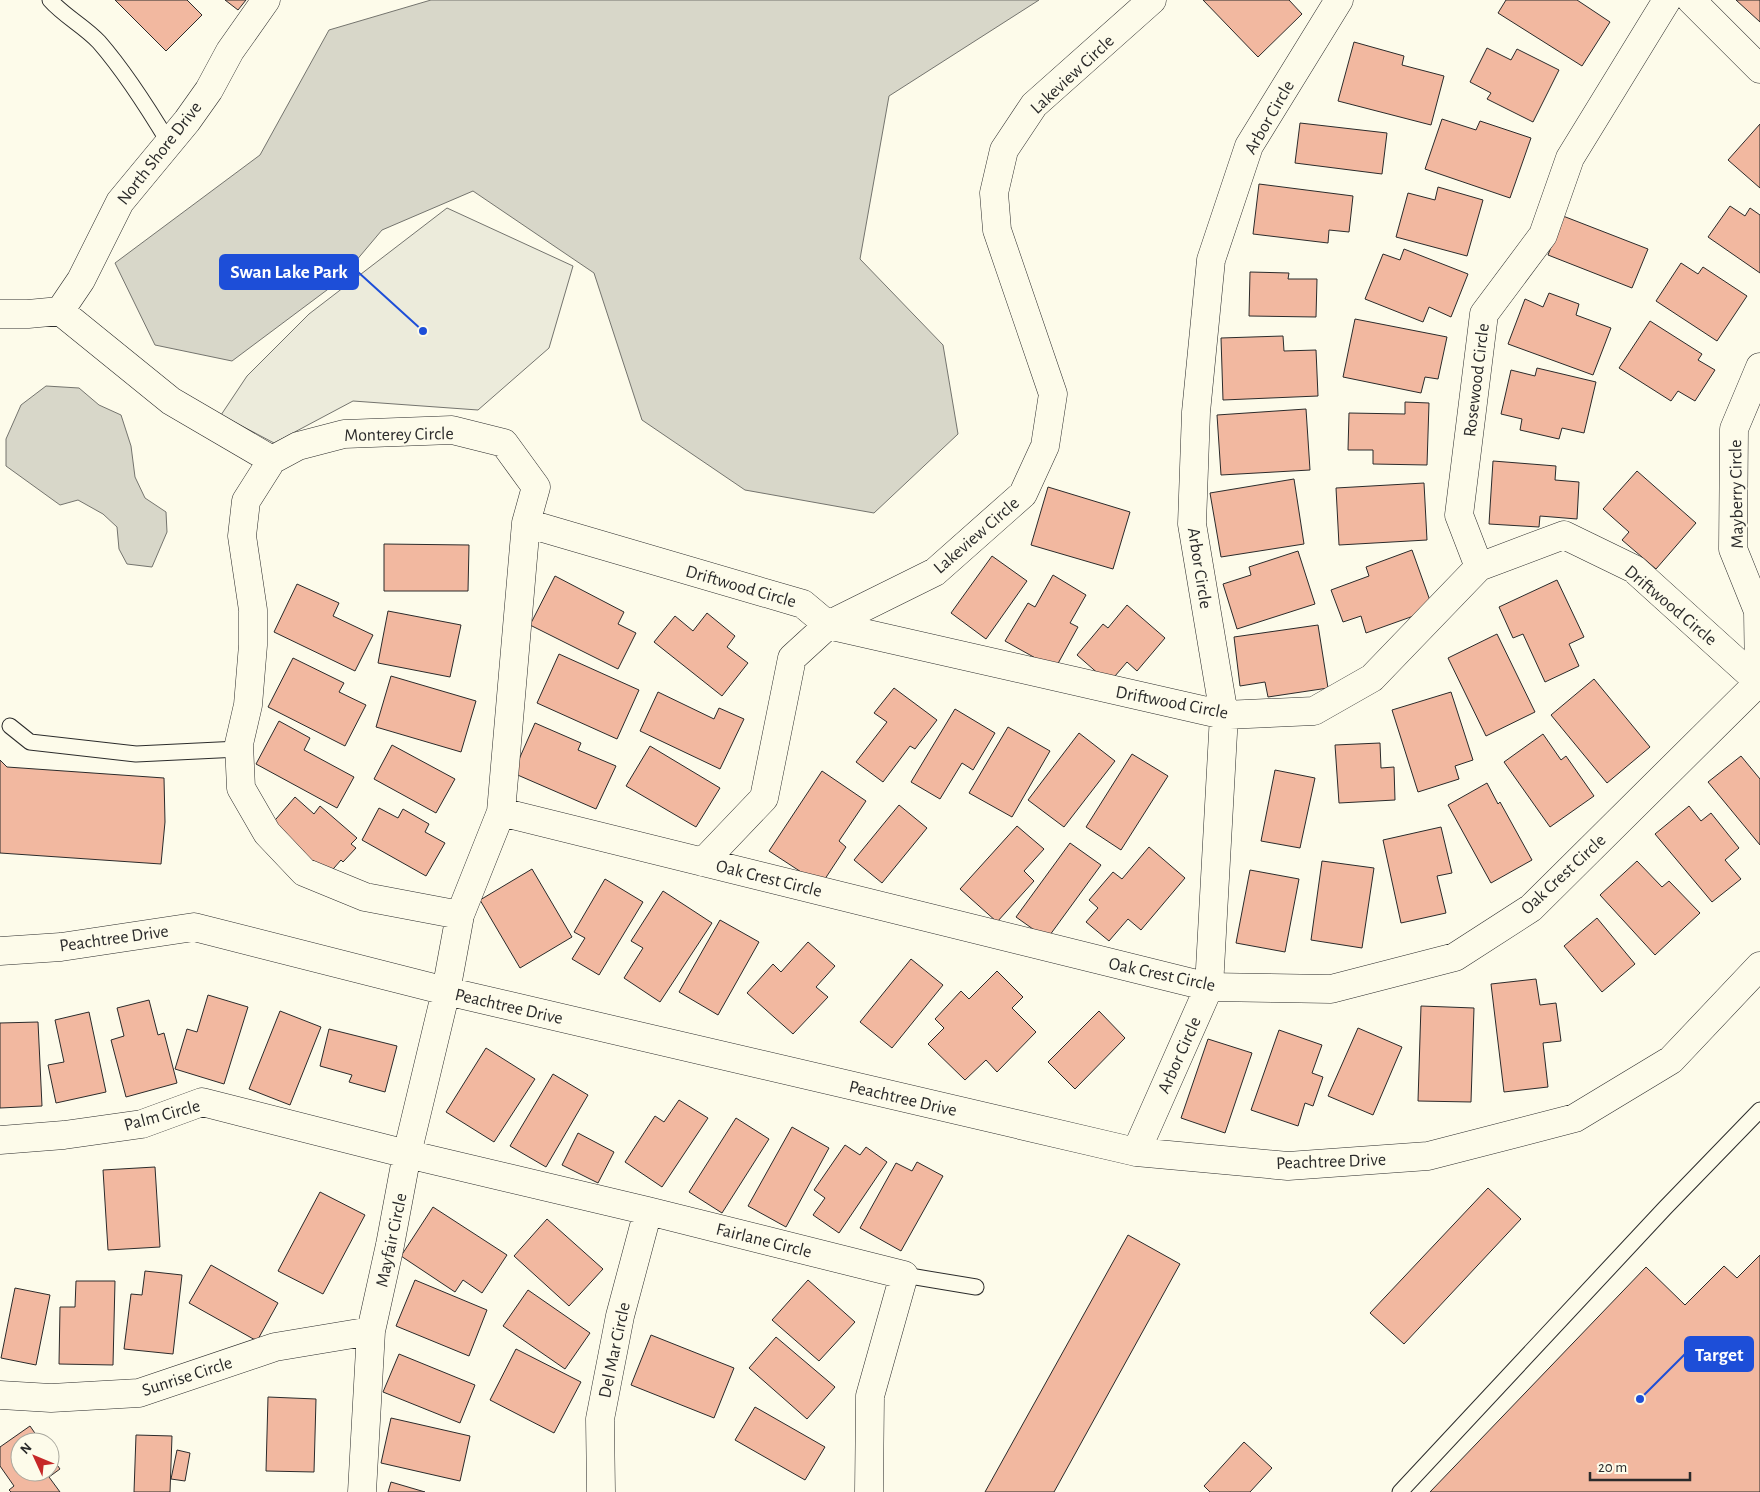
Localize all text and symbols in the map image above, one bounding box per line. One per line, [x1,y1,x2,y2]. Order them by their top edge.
street label: Lakeview Circle [1028,32,1118,118]
street label: Arbor Circle [1242,78,1298,157]
street label: North Shore Drive [114,99,205,209]
callout: Swan Lake Park [220,255,358,289]
text: Swan Lake Park [230,263,348,282]
street label: Rosewood Circle [1461,322,1493,438]
street label: Monterey Circle [344,425,454,445]
street label: Mayberry Circle [1727,439,1747,549]
street label: Lakeview Circle [931,494,1023,578]
street label: Arbor Circle [1184,526,1214,610]
street label: Driftwood Circle [1621,562,1720,649]
street label: Driftwood Circle [683,563,798,611]
street label: Driftwood Circle [1114,683,1230,723]
street label: Oak Crest Circle [1518,831,1610,918]
street label: Oak Crest Circle [714,857,824,901]
street label: Peachtree Drive [58,922,170,956]
street label: Oak Crest Circle [1107,955,1217,995]
street label: Peachtree Drive [453,986,564,1028]
street label: Arbor Circle [1155,1014,1205,1096]
street label: Peachtree Drive [847,1078,958,1120]
street label: Palm Circle [122,1097,202,1135]
street label: Peachtree Drive [1276,1151,1386,1173]
street label: Mayfair Circle [373,1192,411,1289]
street label: Fairlane Circle [714,1220,814,1262]
street label: Del Mar Circle [596,1301,634,1400]
callout: Target [1685,1337,1753,1371]
text: Target [1695,1346,1744,1365]
street label: Sunrise Circle [140,1354,235,1400]
north arrow [10,1432,60,1482]
text: N [18,1440,35,1457]
scale bar [1590,1450,1690,1482]
text: 20 m [1598,1460,1627,1475]

